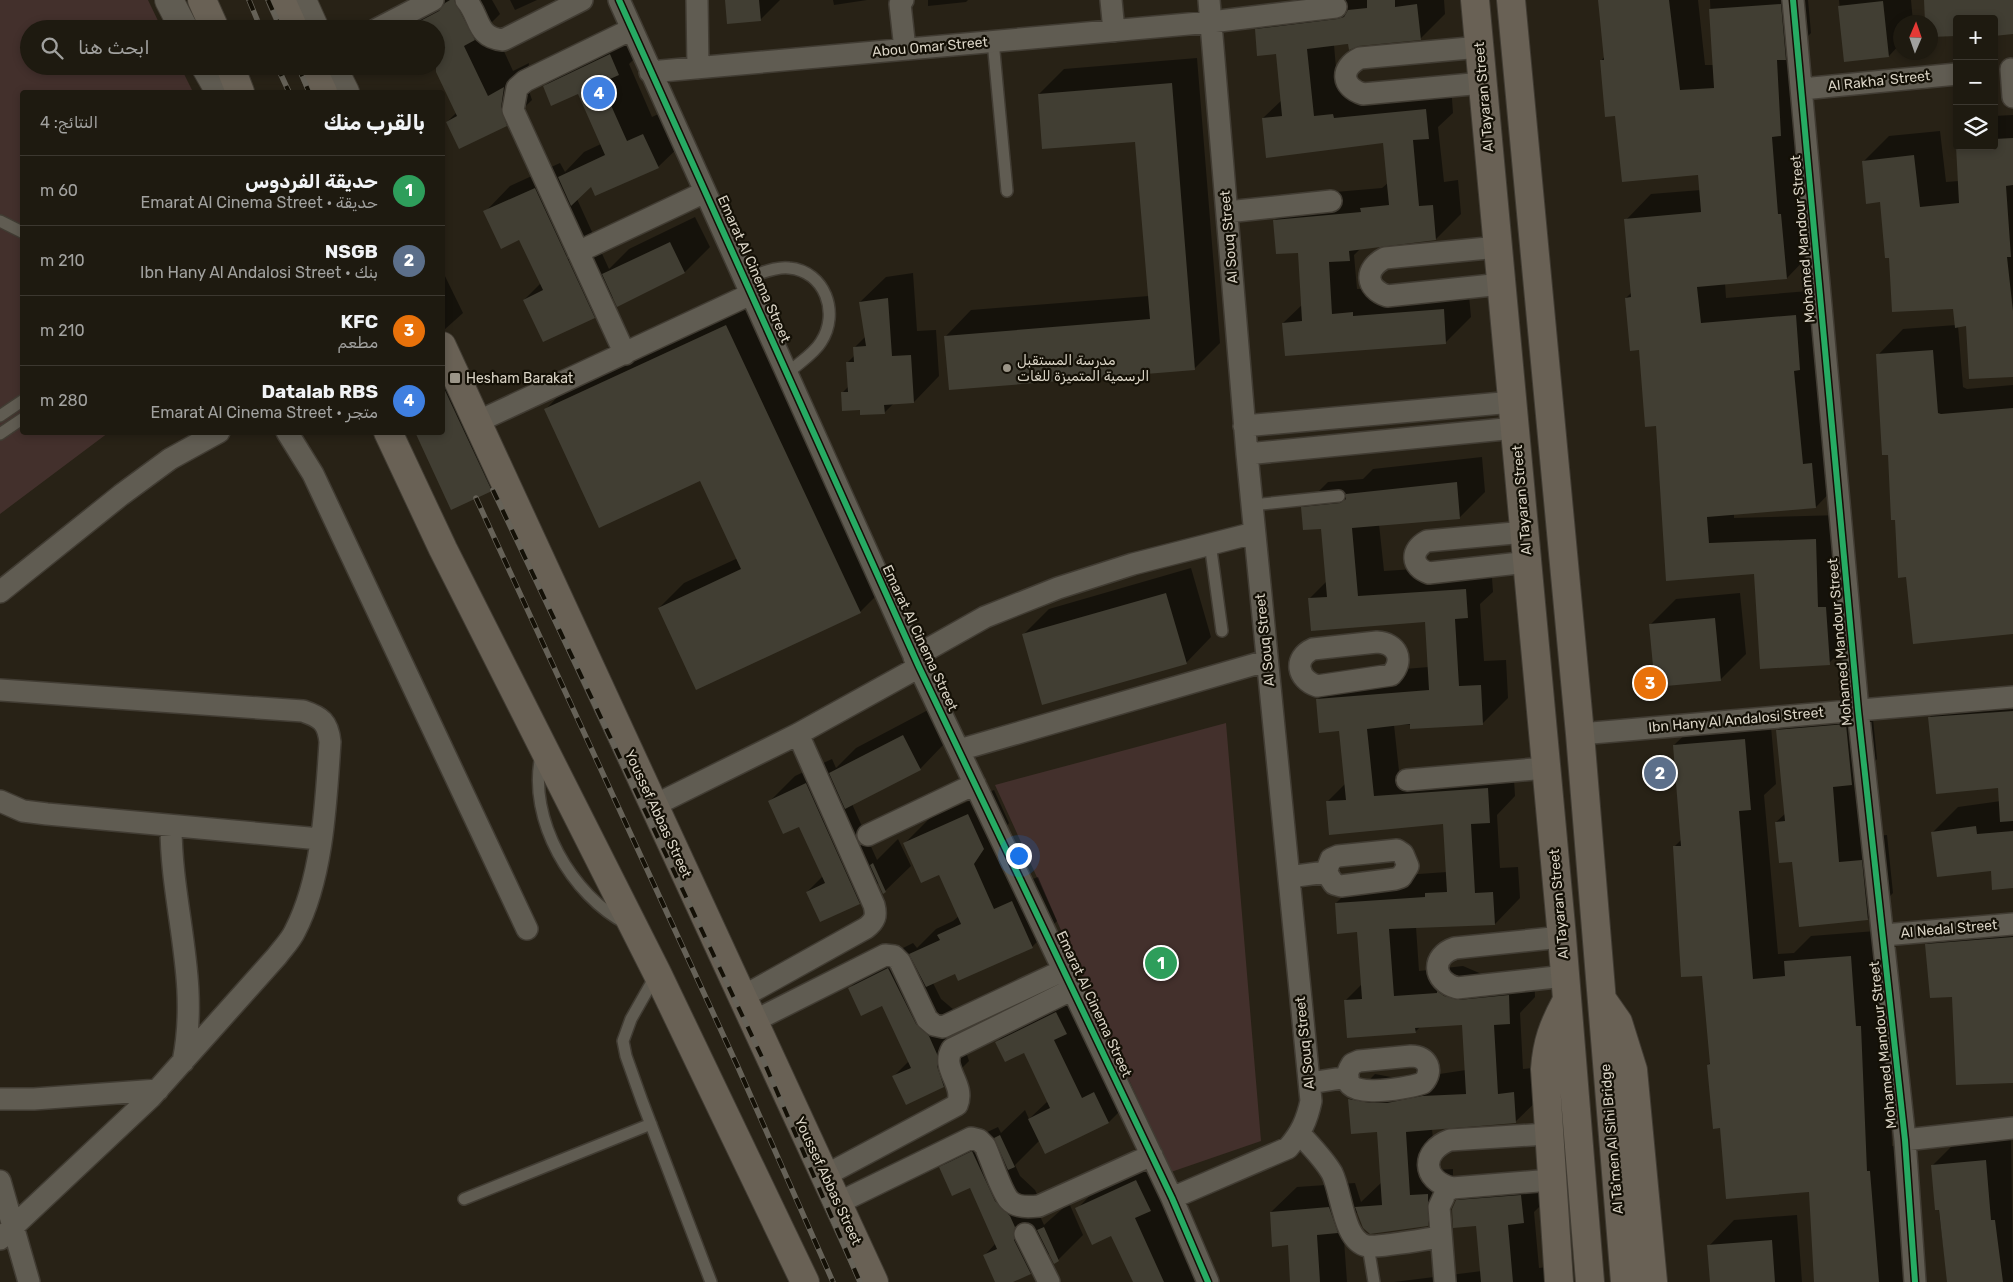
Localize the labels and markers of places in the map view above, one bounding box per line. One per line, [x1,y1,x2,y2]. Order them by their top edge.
pin: 4 [583,74,615,112]
place label: مدرسة المستقبل الرسمية المتميزة للغات [1017,352,1149,385]
marker: مدرسة المستقبل الرسمية المتميزة للغات [1001,362,1013,374]
place label: Hesham Barakat [466,370,574,387]
marker: Hesham Barakat [448,371,462,385]
pin: 3 [1634,664,1666,702]
pin: 2 [1644,754,1676,792]
pin: 1 [1145,944,1177,982]

